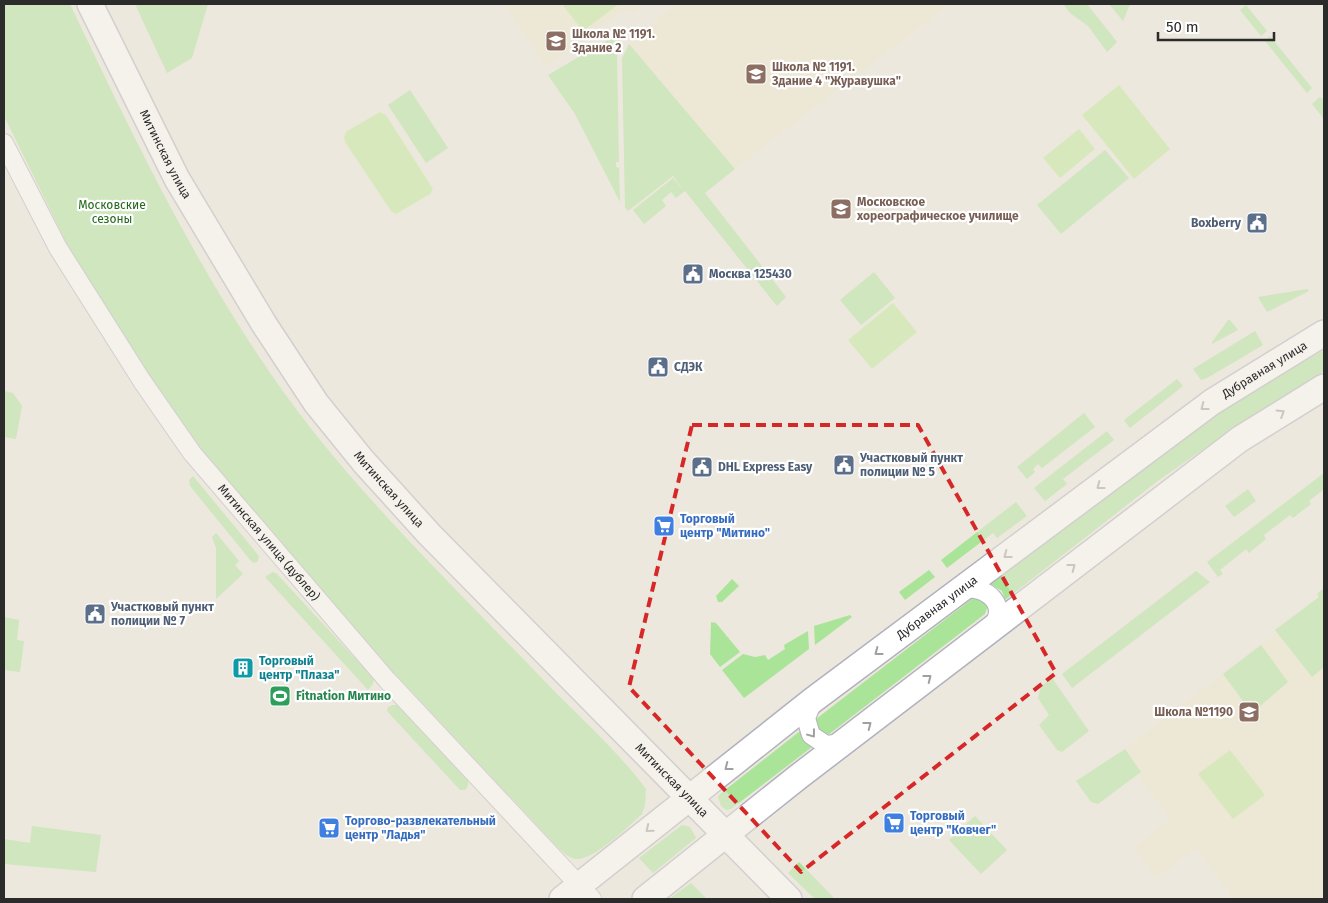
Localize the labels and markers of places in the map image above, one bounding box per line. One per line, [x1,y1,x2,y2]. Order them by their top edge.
place label: Школа № 1191. Здание 2 [571,27,655,55]
school or university icon: Школа № 1191. Здание 2 [544,29,568,53]
place label: Школа № 1191. Здание 4 "Журавушка" [771,60,901,88]
school or university icon: Школа № 1191. Здание 4 "Журавушка" [744,62,768,86]
place label: Московское хореографическое училище [856,195,1019,223]
school or university icon: Московское хореографическое училище [829,197,853,221]
public building icon: Boxberry [1245,211,1269,235]
place label: Boxberry [1191,216,1242,230]
public building icon: Москва 125430 [681,262,705,286]
place label: Москва 125430 [709,267,792,281]
public building icon: СДЭК [646,355,670,379]
place label: СДЭК [674,360,703,374]
place label: Участковый пункт полиции № 5 [859,451,963,479]
public building icon: Участковый пункт полиции № 5 [832,453,856,477]
public building icon: DHL Express Easy [690,455,714,479]
place label: DHL Express Easy [718,460,813,474]
place label: Торговый центр "Митино" [680,512,770,540]
supermarket icon: Торговый центр "Митино" [652,514,676,538]
place label: Участковый пункт полиции № 7 [110,600,214,628]
public building icon: Участковый пункт полиции № 7 [83,602,107,626]
place label: Торговый центр "Плаза" [259,654,340,682]
building icon: Торговый центр "Плаза" [231,656,255,680]
sports icon: Fitnation Митино [268,684,292,708]
place label: Fitnation Митино [296,689,391,703]
school or university icon: Школа №1190 [1237,700,1261,724]
place label: Школа №1190 [1154,705,1233,719]
place label: Торговый центр "Ковчег" [910,809,996,837]
supermarket icon: Торговый центр "Ковчег" [882,811,906,835]
place label: Торгово-развлекательный центр "Ладья" [345,814,496,842]
supermarket icon: Торгово-развлекательный центр "Ладья" [317,816,341,840]

